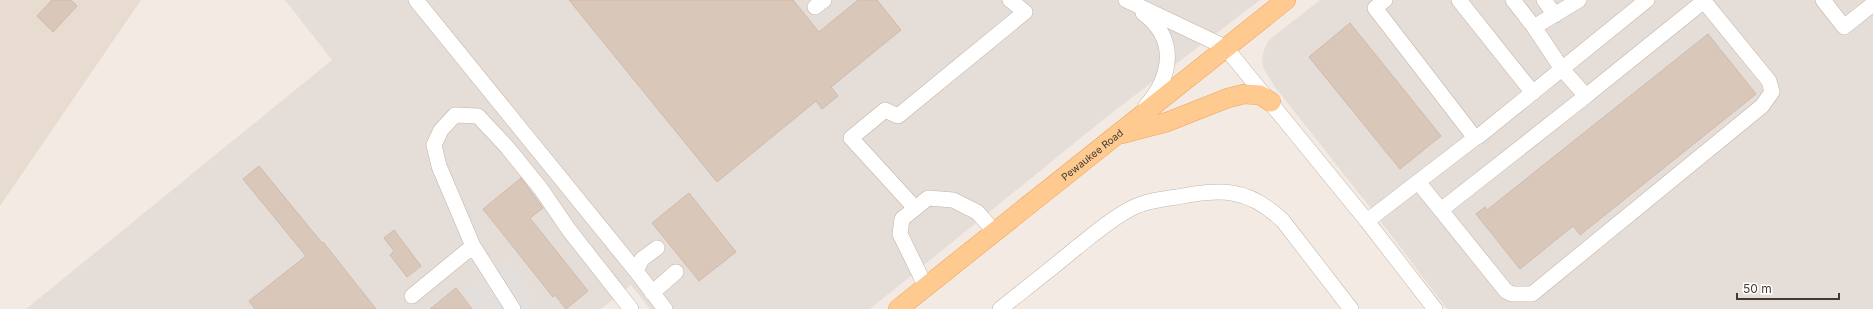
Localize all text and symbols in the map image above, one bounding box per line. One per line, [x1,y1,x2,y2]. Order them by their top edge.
street label: Pewaukee Road [1059,126,1125,183]
scale bar [1737,275,1839,301]
text: 50 m [1743,281,1772,296]

